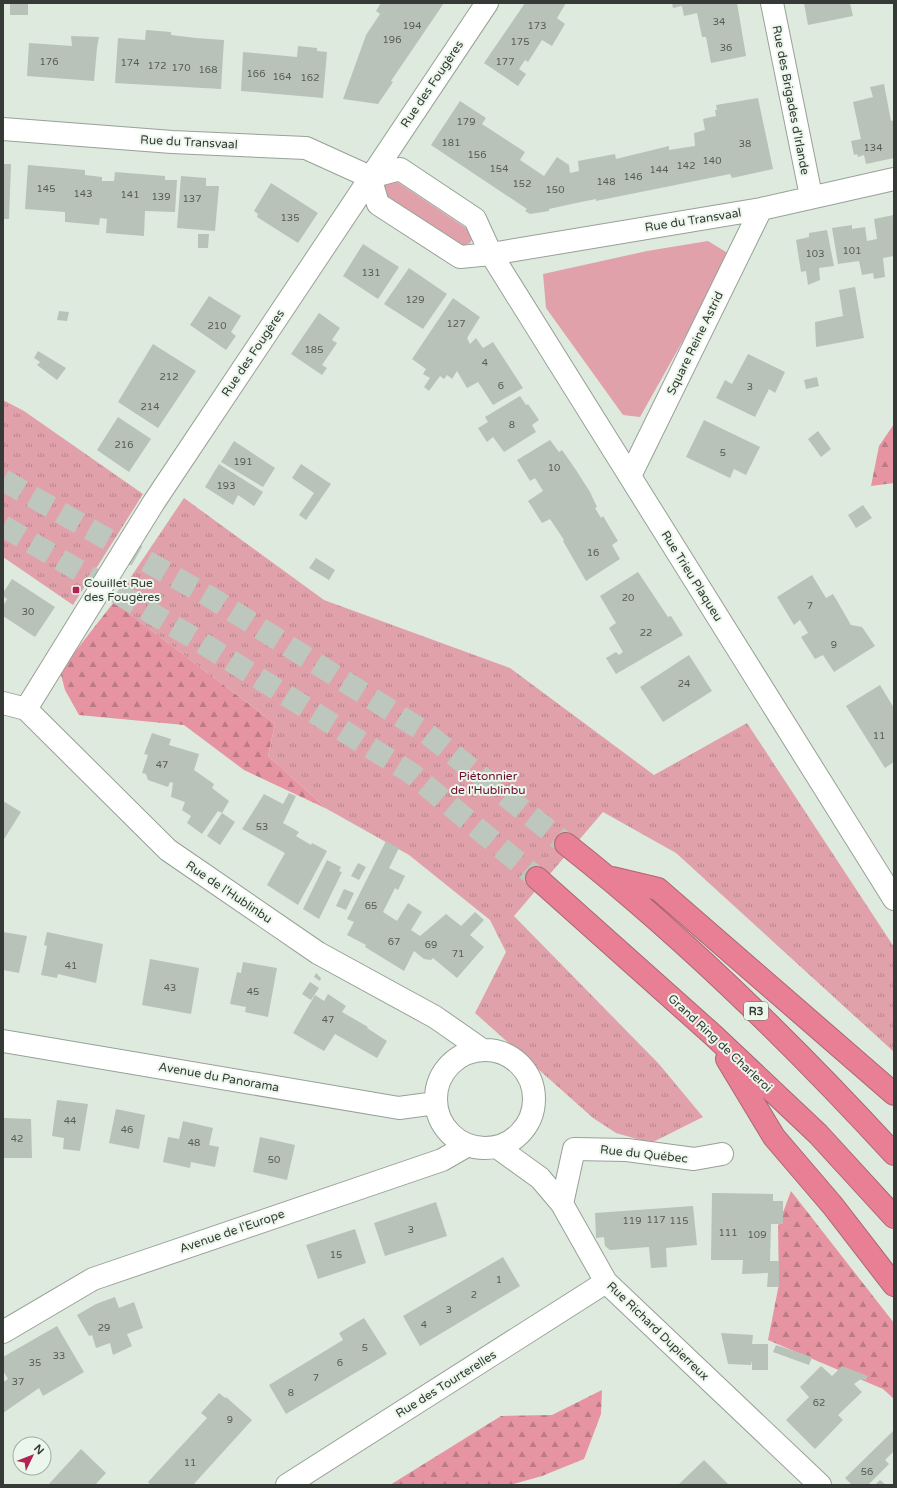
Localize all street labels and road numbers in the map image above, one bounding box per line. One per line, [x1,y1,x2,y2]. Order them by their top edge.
street label: Rue des Brigades d'Irlande [770,24,812,176]
street label: Rue des Fougères [398,38,466,130]
street label: Rue du Transvaal [140,132,238,152]
street label: Rue du Transvaal [644,205,742,235]
street label: Square Reine Astrid [664,289,726,397]
street label: Rue des Fougères [219,307,287,399]
street label: Rue Trieu Plaqueu [659,528,725,624]
street label: Rue de l'Hublinbu [183,858,275,926]
street label: Grand Ring de Charleroi [665,991,775,1095]
road number: R3 [744,1002,768,1020]
street label: Avenue du Panorama [158,1059,280,1095]
street label: Rue du Québec [599,1142,689,1166]
street label: Avenue de l'Europe [178,1206,287,1256]
street label: Rue Richard Dupierreux [604,1279,712,1383]
street label: Rue des Tourterelles [393,1347,499,1421]

